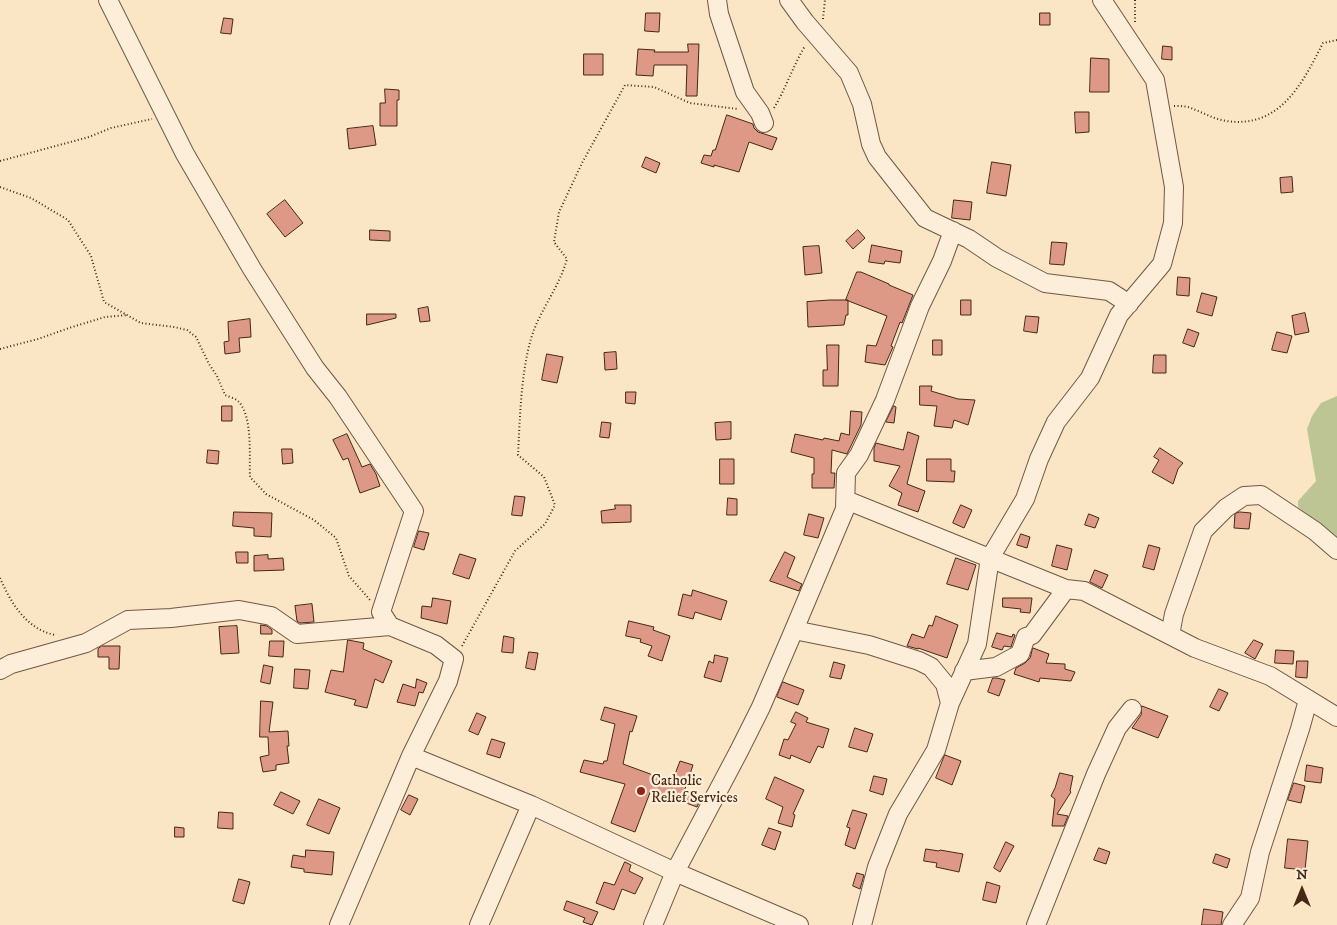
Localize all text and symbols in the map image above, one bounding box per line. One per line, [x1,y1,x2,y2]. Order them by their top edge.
place label: Catholic Relief Services [651,773,738,808]
marker: Catholic Relief Services [635,785,647,797]
north arrow [1277,865,1327,915]
text: N [1296,866,1308,884]

